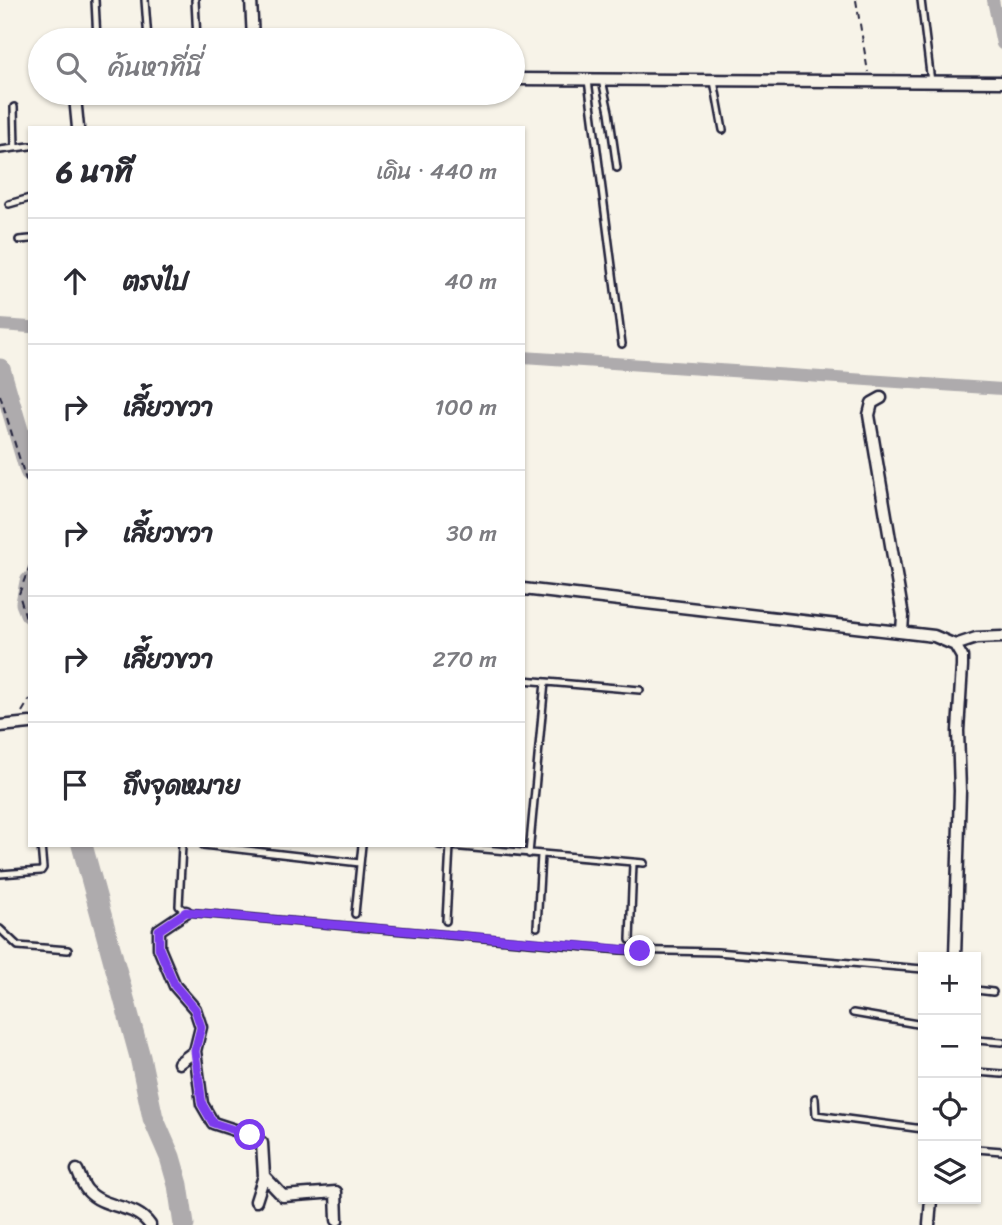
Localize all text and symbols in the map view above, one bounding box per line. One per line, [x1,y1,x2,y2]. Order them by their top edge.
search box [28,28,525,105]
text: ค้นหาที่นี่ [108,44,202,90]
icon: search [52,48,90,86]
text: 6 นาที [56,145,133,199]
text: เดิน · 440 m [376,151,497,192]
text: ตรงไป [123,258,188,304]
text: 40 m [444,261,497,302]
icon: ahead [56,262,94,300]
text: เลี้ยวขวา [123,384,213,430]
text: 100 m [434,387,497,428]
icon: right [56,388,94,426]
text: เลี้ยวขวา [123,510,213,556]
text: 30 m [446,513,497,554]
icon: right [56,514,94,552]
text: เลี้ยวขวา [123,636,213,682]
text: 270 m [432,639,497,680]
icon: right [56,640,94,678]
text: ถึงจุดหมาย [123,762,240,808]
icon: arrive [56,766,94,804]
route end [624,935,655,966]
map controls [918,952,981,1204]
button: + [918,952,981,1015]
button: − [918,1015,981,1078]
button: locate [918,1078,981,1141]
route start [234,1119,265,1150]
button: layers [918,1141,981,1204]

